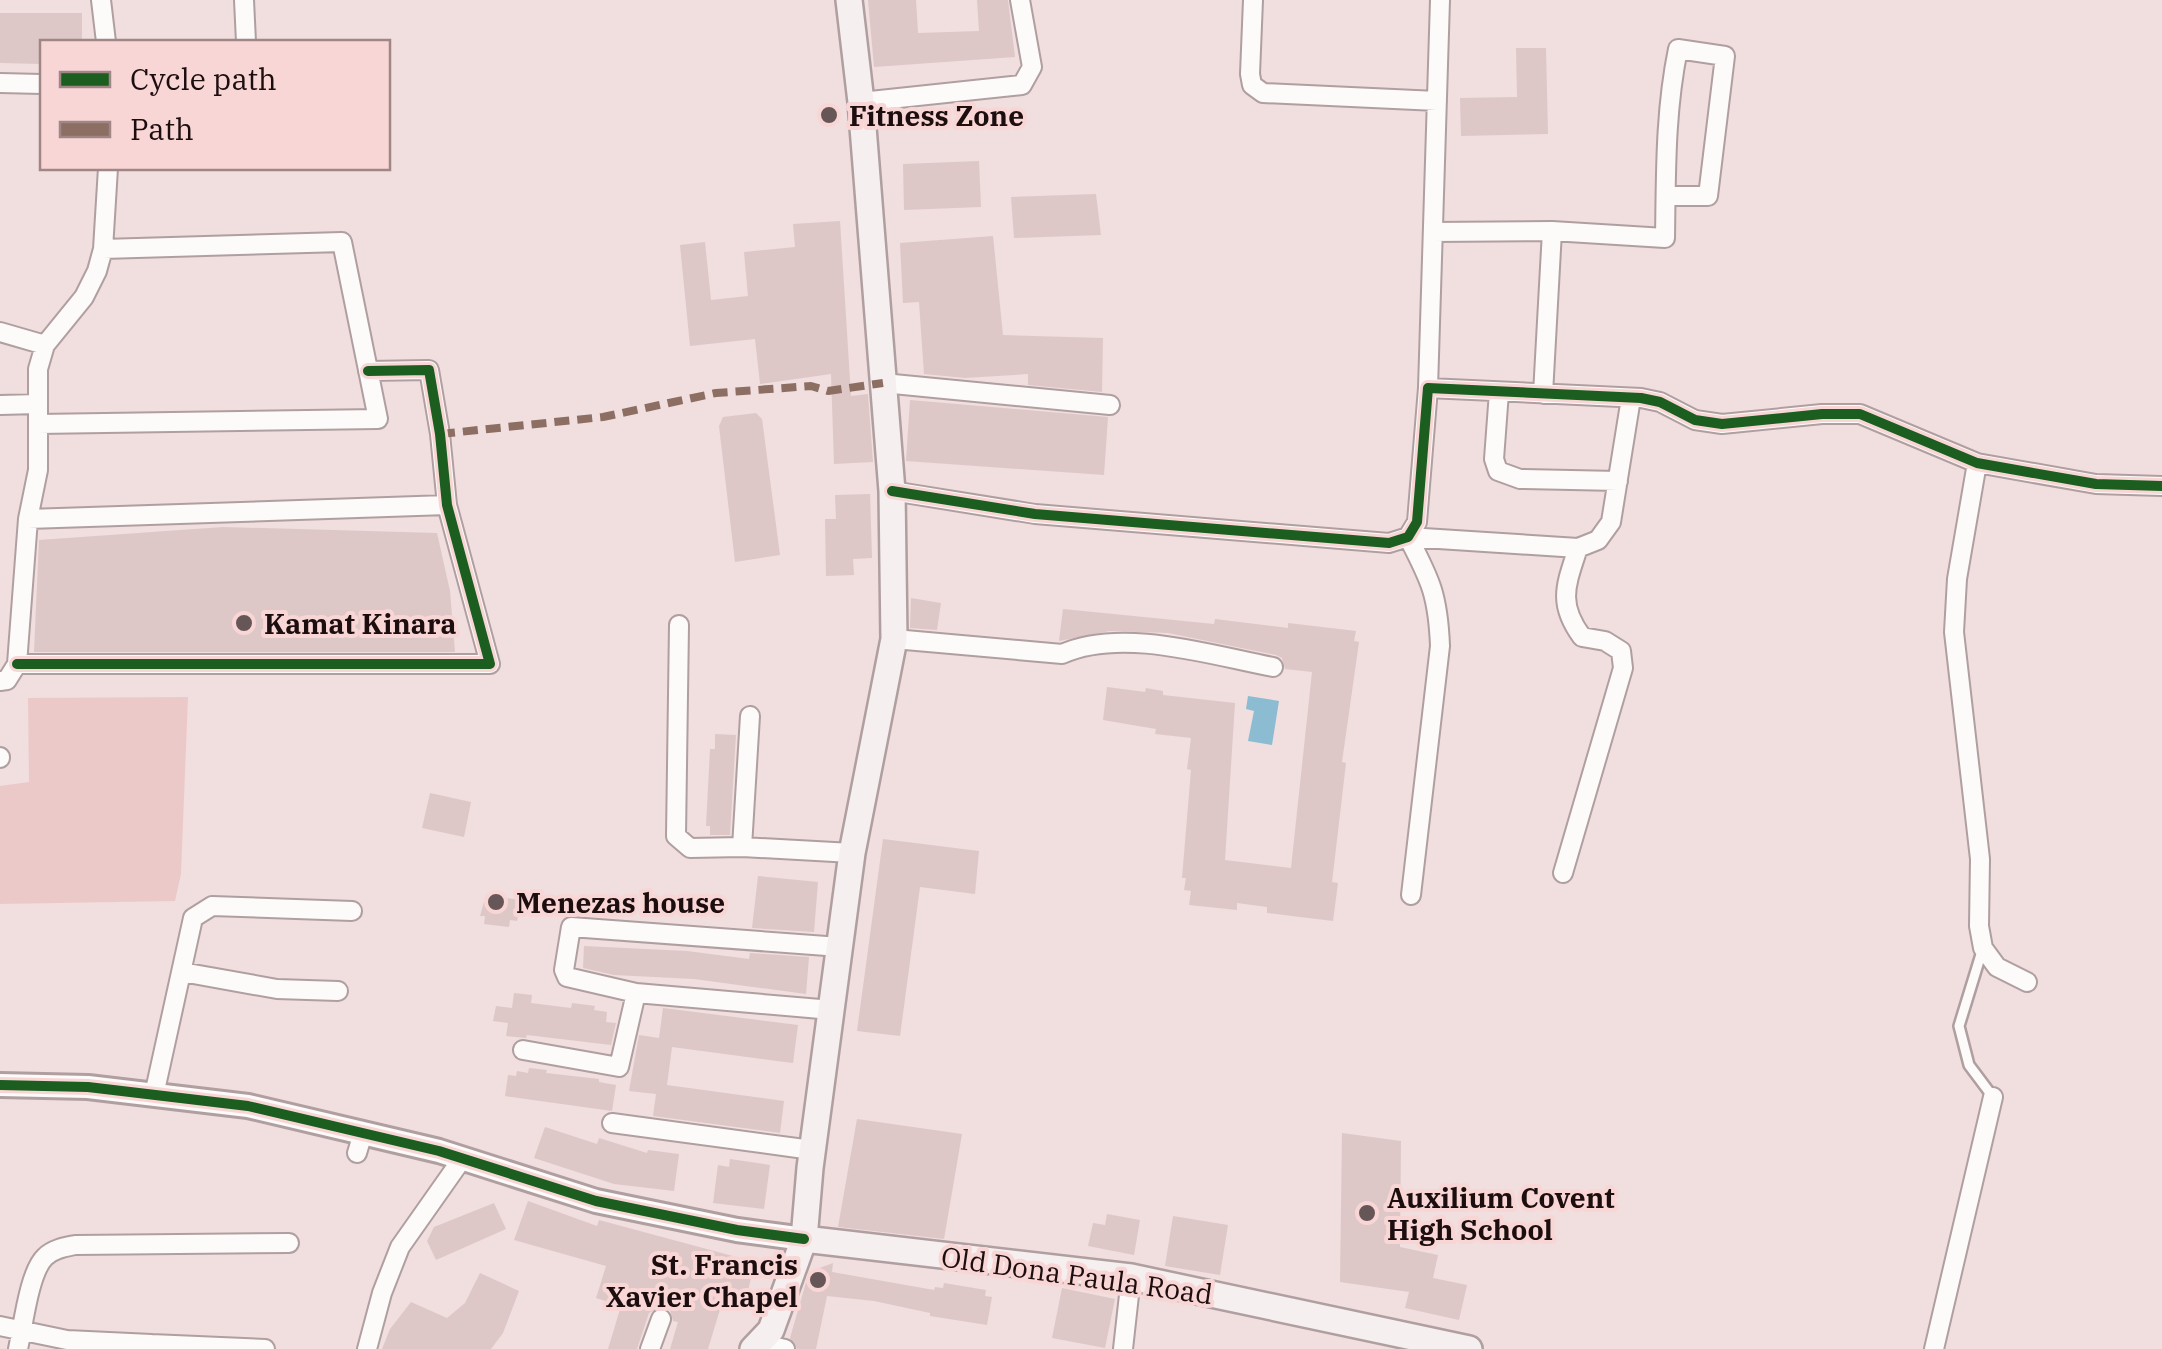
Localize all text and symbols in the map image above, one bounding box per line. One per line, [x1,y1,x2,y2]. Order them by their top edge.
legend [40,40,390,170]
text: Cycle path [130,59,277,98]
place label: Fitness Zone [849,97,1024,134]
marker: Fitness Zone [818,104,840,126]
text: Path [130,109,194,148]
place label: Kamat Kinara [264,605,457,642]
marker: Kamat Kinara [233,612,255,634]
place label: Menezas house [516,884,725,921]
marker: Menezas house [485,891,507,913]
place label: Auxilium Covent High School [1387,1179,1615,1248]
marker: Auxilium Covent High School [1356,1202,1378,1224]
street label: Old Dona Paula Road [939,1238,1215,1312]
place label: St. Francis Xavier Chapel [605,1246,798,1315]
marker: St. Francis Xavier Chapel [807,1269,829,1291]

